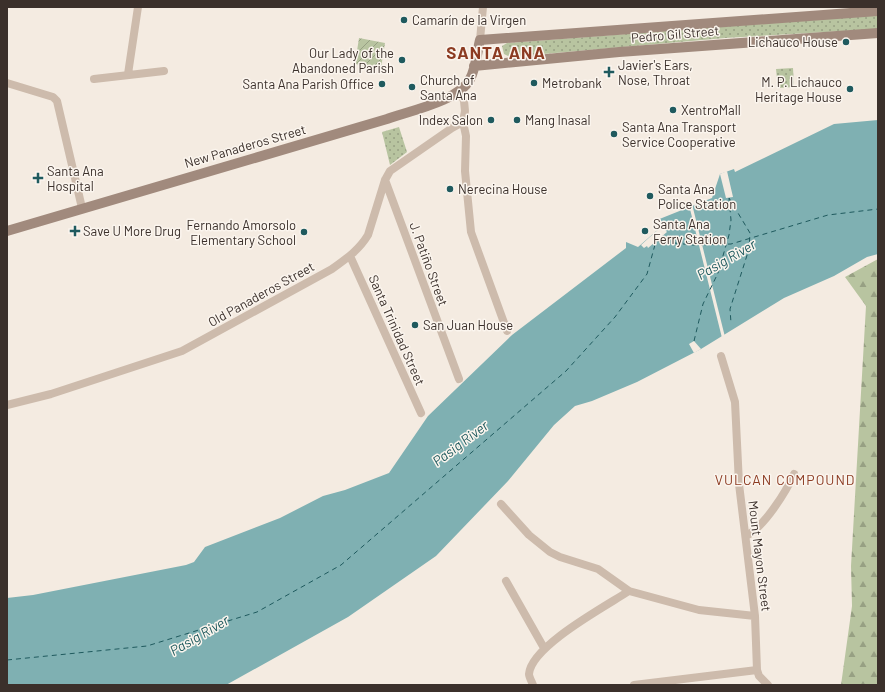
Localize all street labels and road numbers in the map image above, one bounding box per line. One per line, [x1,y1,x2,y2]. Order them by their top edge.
street label: Pedro Gil Street [630,22,720,46]
street label: New Panaderos Street [182,121,308,171]
street label: J. Patiño Street [406,220,452,308]
street label: Old Panaderos Street [205,258,317,330]
street label: Santa Trinidad Street [365,272,429,388]
street label: Mount Mayon Street [745,500,775,612]

